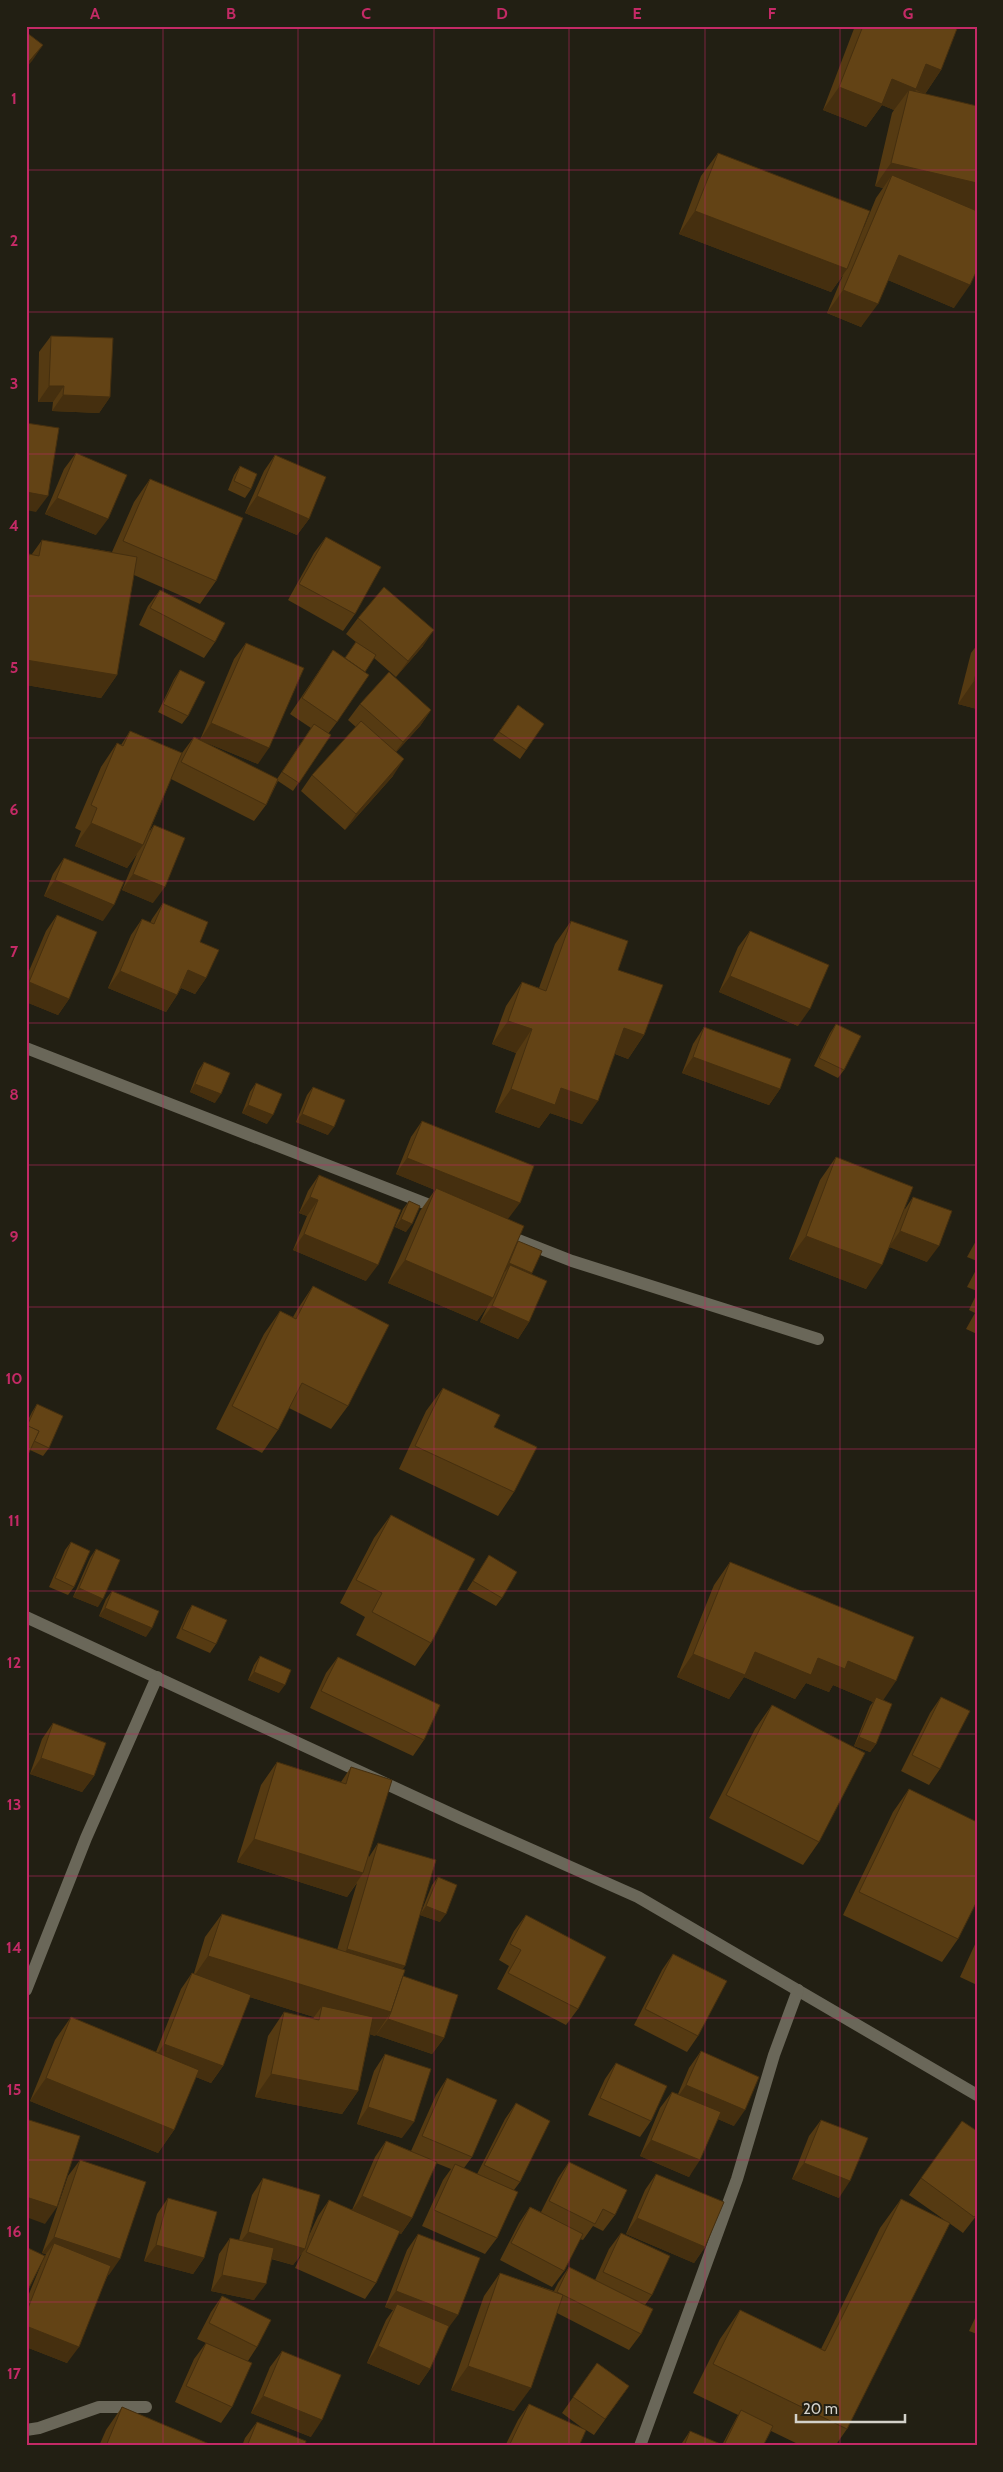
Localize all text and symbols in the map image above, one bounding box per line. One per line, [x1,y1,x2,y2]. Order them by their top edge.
text: A [90,4,100,23]
text: B [226,4,236,23]
text: C [361,4,371,23]
text: D [496,4,508,23]
text: E [632,4,642,23]
text: F [768,4,777,23]
text: G [903,4,913,23]
text: 1 [11,89,17,108]
text: 2 [10,231,18,250]
text: 3 [10,374,18,393]
text: 4 [9,516,19,535]
text: 5 [10,658,18,677]
text: 6 [10,800,19,819]
text: 7 [10,942,19,961]
text: 8 [9,1085,19,1104]
text: 9 [10,1227,19,1246]
text: 10 [5,1369,23,1388]
text: 11 [8,1511,20,1530]
text: 12 [7,1653,21,1672]
text: 13 [7,1795,21,1814]
text: 14 [6,1938,22,1957]
text: 15 [7,2080,21,2099]
text: 16 [7,2222,21,2241]
text: 17 [7,2364,22,2383]
scale bar [796,2392,904,2424]
text: 20 m [803,2400,838,2418]

